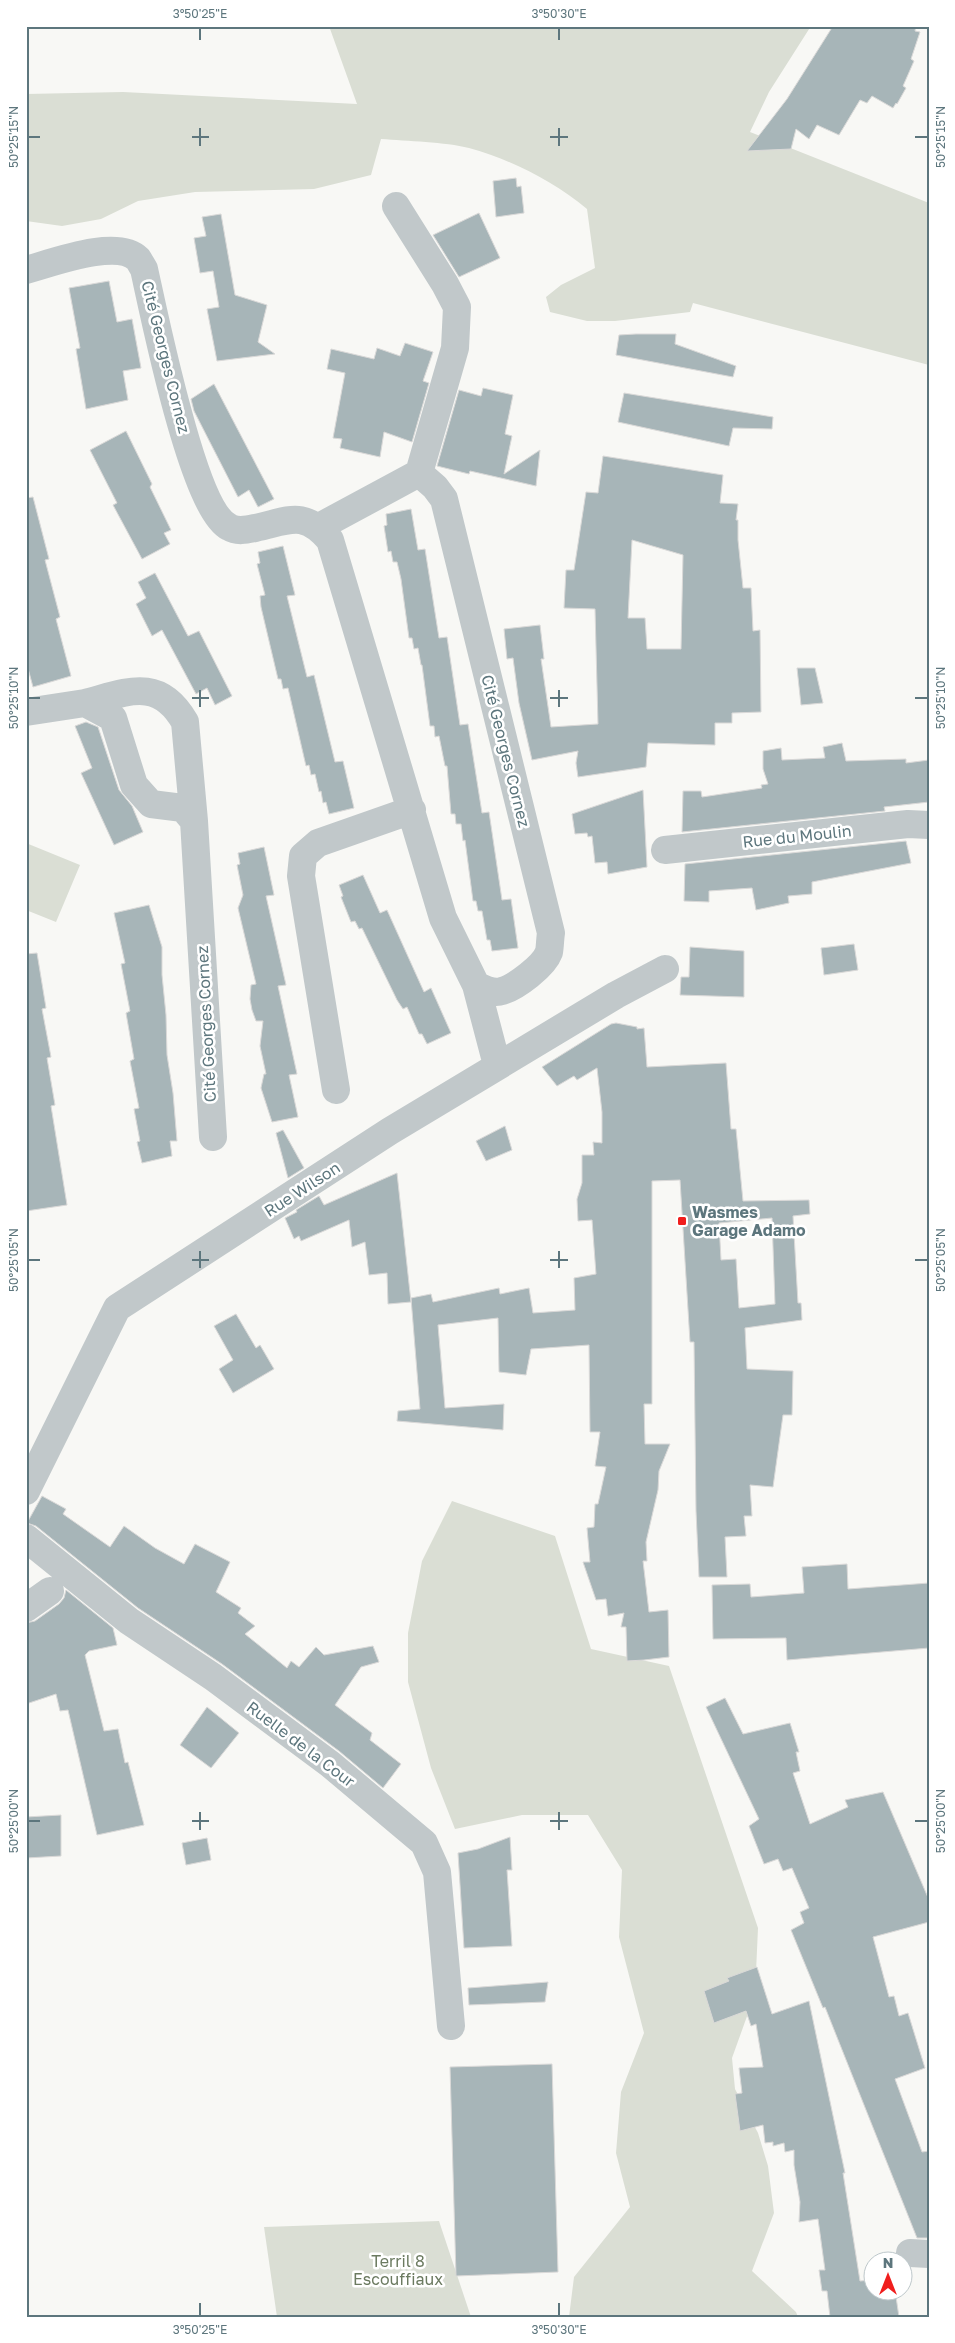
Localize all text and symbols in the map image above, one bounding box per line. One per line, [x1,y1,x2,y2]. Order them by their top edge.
text: 3°50'25"E [173,6,227,21]
text: 3°50'30"E [531,6,587,21]
text: 50°25'15"N [6,106,21,168]
text: 50°25'15"N [933,106,948,168]
street label: Cité Georges Cornez [137,279,195,435]
text: 50°25'10"N [6,667,21,729]
text: 50°25'10"N [933,667,948,729]
street label: Cité Georges Cornez [477,673,535,829]
street label: Rue du Moulin [742,820,852,852]
street label: Cité Georges Cornez [192,945,220,1103]
street label: Rue Wilson [260,1157,344,1221]
place label: Wasmes Garage Adamo [692,1202,806,1240]
marker: Wasmes Garage Adamo [676,1215,688,1227]
text: 50°25'05"N [6,1228,21,1292]
text: 50°25'05"N [933,1228,948,1292]
street label: Ruelle de la Cour [243,1697,359,1791]
text: 50°25'00"N [6,1789,21,1853]
text: 50°25'00"N [933,1789,948,1853]
north arrow [862,2250,912,2300]
park label: Terril 8 Escouffiaux [353,2251,443,2289]
text: N [883,2254,893,2271]
text: 3°50'25"E [173,2322,227,2337]
text: 3°50'30"E [531,2322,587,2337]

